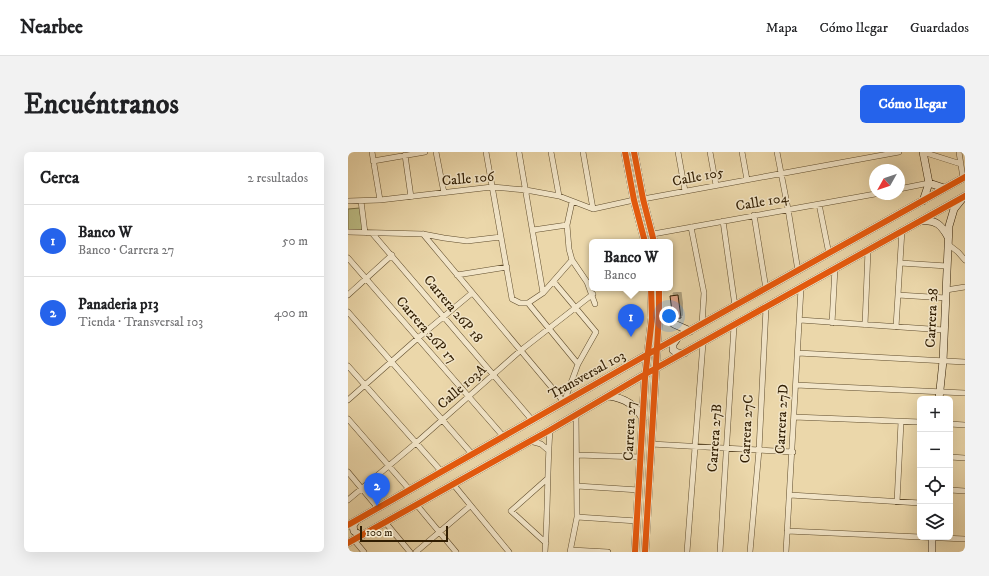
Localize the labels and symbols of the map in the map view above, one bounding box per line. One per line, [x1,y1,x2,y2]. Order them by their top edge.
street label: Calle 105 [671,163,725,191]
north arrow [869,164,905,200]
street label: Calle 106 [441,168,496,190]
street label: Calle 104 [734,188,791,215]
street label: Carrera 26P 18 [419,271,487,347]
street label: Carrera 28 [921,288,943,348]
street label: Carrera 26P 17 [392,293,460,367]
pin: 1 [618,304,644,337]
your location [659,306,679,326]
street label: Transversal 103 [545,346,629,404]
street label: Calle 103A [434,360,491,413]
street label: Carrera 27D [771,384,793,454]
street label: Carrera 27C [736,394,758,464]
street label: Carrera 27 [619,401,641,461]
street label: Carrera 27B [704,403,726,473]
pin: 2 [364,473,390,506]
scale bar [360,524,448,543]

